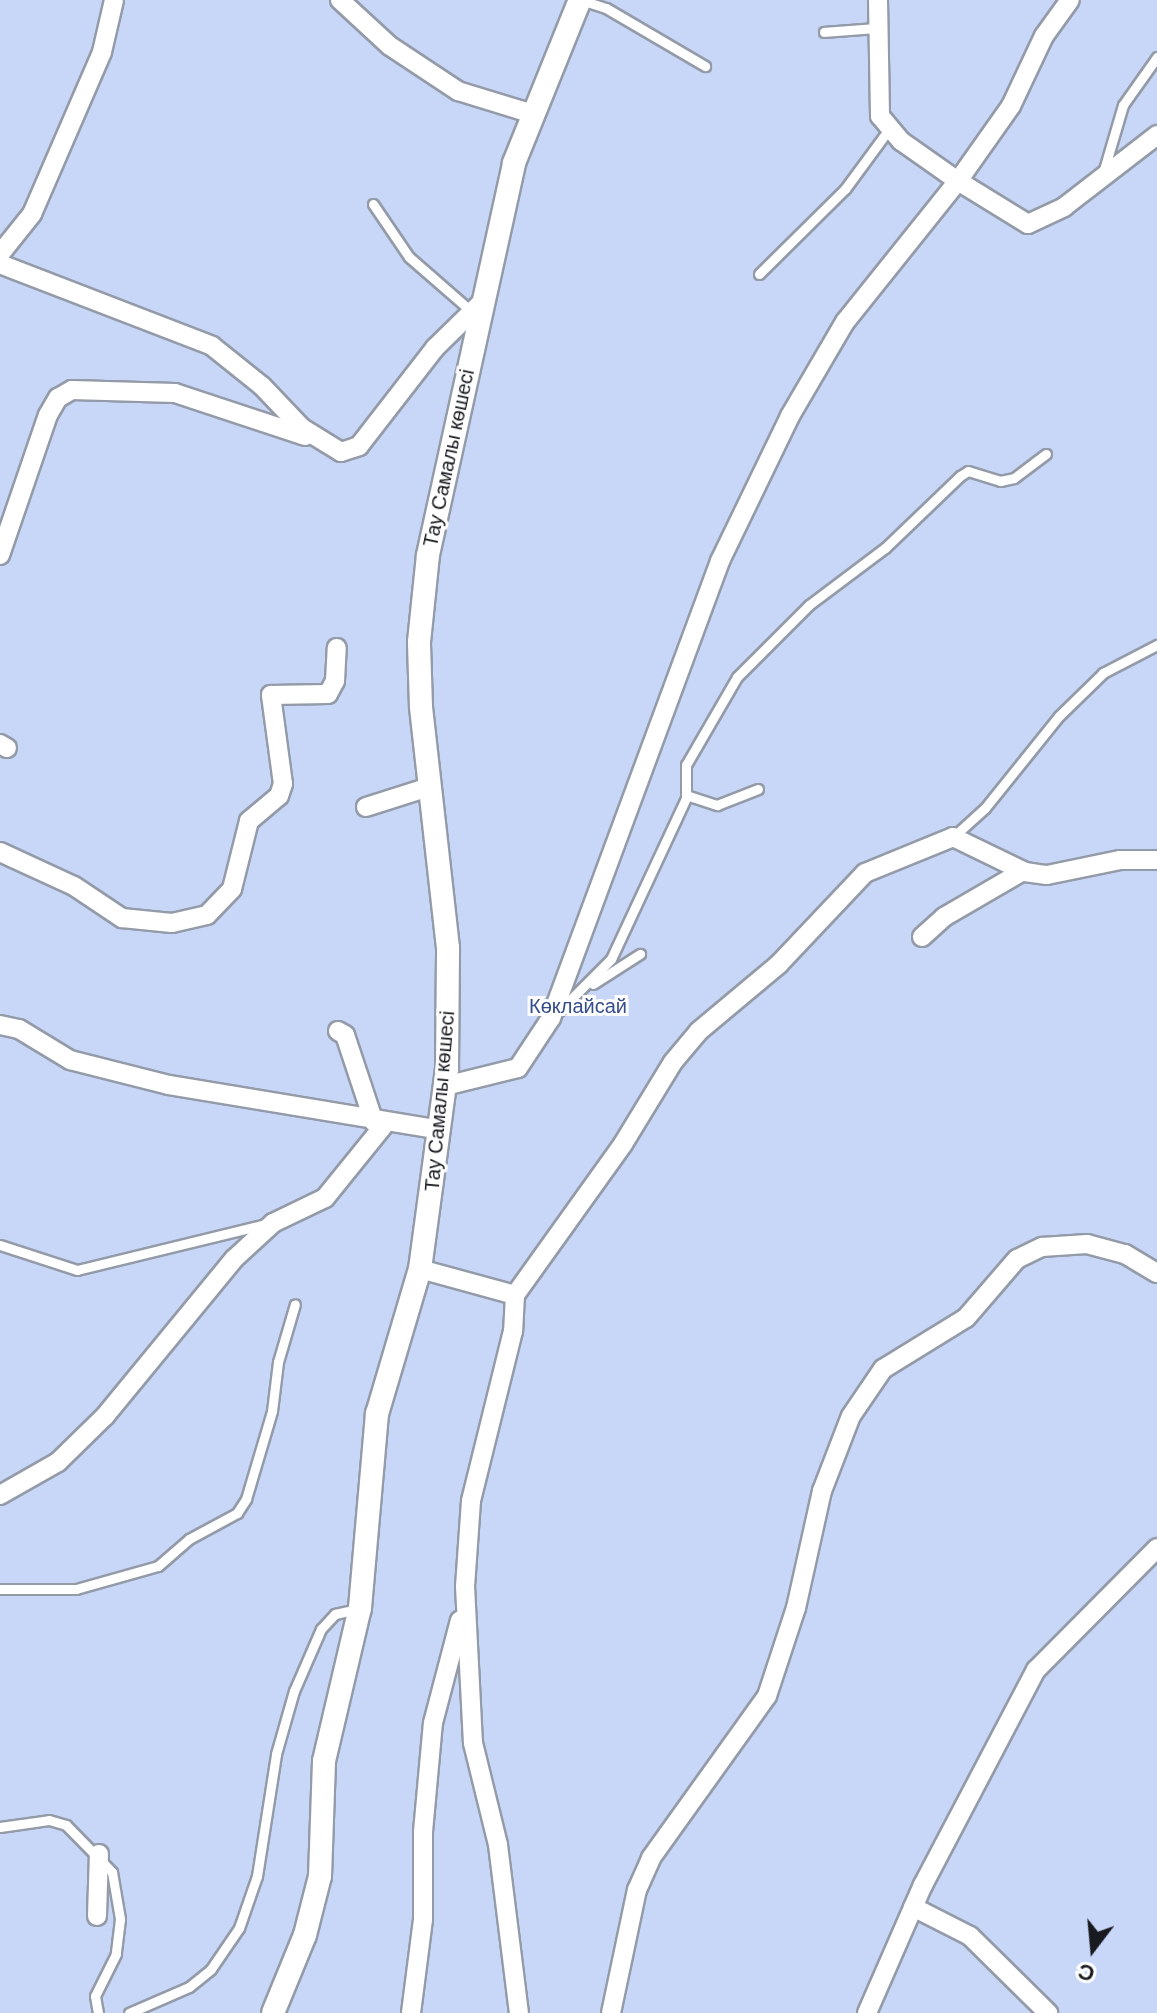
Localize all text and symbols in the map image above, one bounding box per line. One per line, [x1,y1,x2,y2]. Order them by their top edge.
street label: Тау Самалы көшесі [418,367,480,549]
park label: Көклайсай [529,994,627,1018]
street label: Тау Самалы көшесі [420,1010,460,1192]
north arrow [1053,1909,1133,1989]
text: С [1075,1956,1098,1989]

